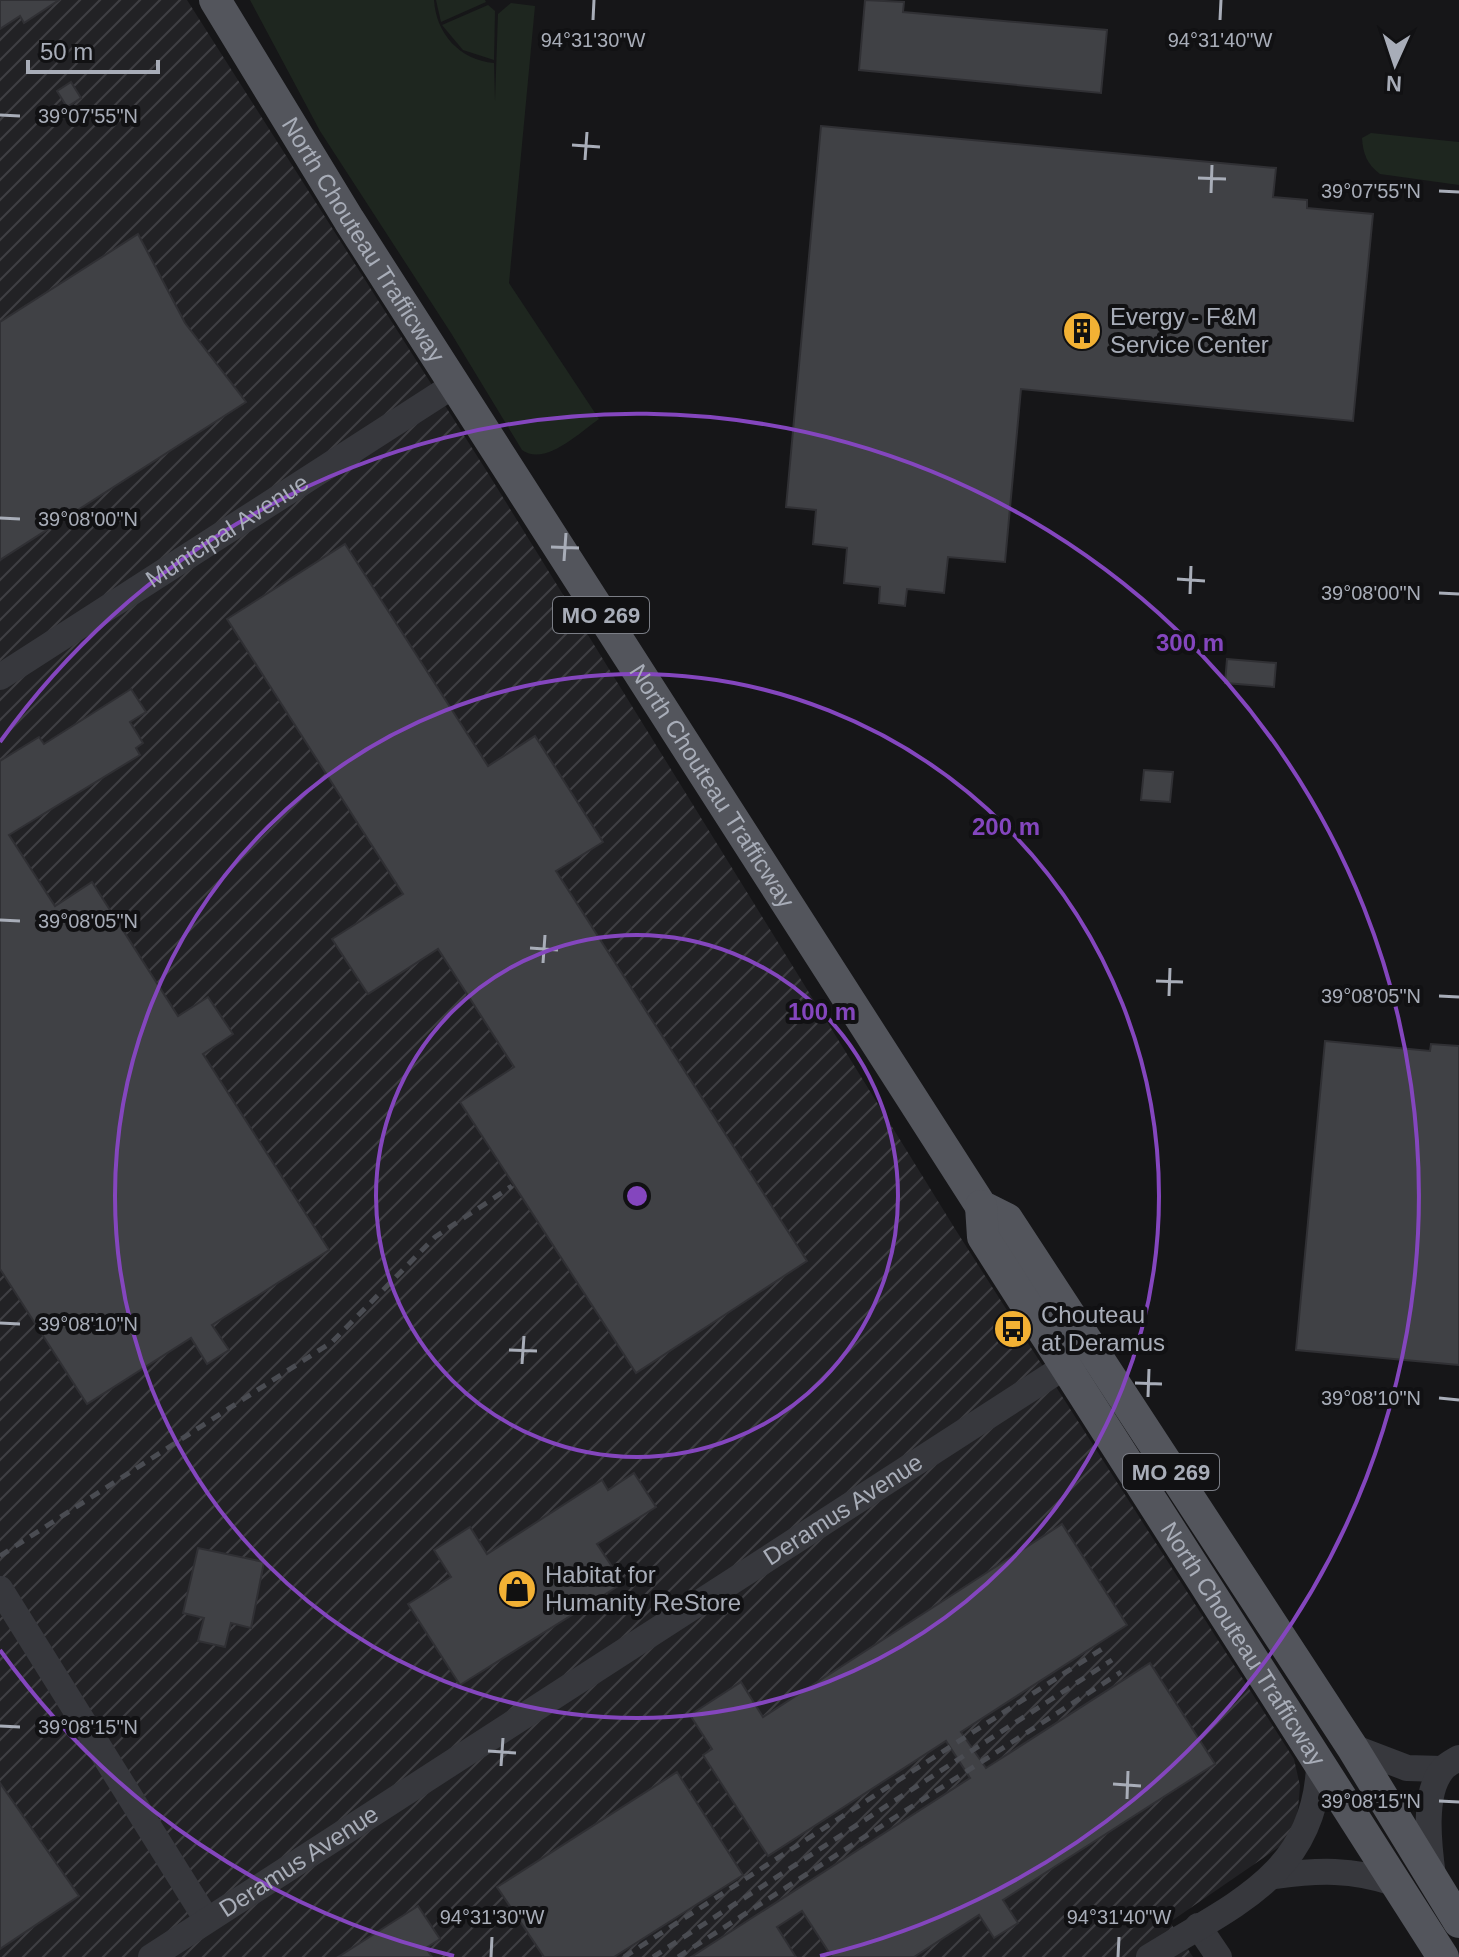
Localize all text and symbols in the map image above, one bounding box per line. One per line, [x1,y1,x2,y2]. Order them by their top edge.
scale bar [28,24,158,74]
north arrow [1355,24,1435,104]
text: 94°31'30"W [541,29,645,51]
text: 94°31'40"W [1168,29,1272,51]
text: 50 m [40,38,93,65]
text: N [1385,71,1403,96]
text: 39°07'55"N [38,105,138,127]
street label: North Chouteau Trafficway [277,112,451,367]
text: 39°07'55"N [1321,180,1421,202]
place label: Evergy - F&M Service Center [1110,303,1269,358]
building icon: Evergy - F&M Service Center [1061,310,1103,352]
street label: Municipal Avenue [141,468,313,593]
text: 39°08'00"N [38,508,138,530]
text: 39°08'00"N [1321,582,1421,604]
road number: MO 269 [553,597,649,633]
text: 300 m [1156,629,1224,656]
street label: North Chouteau Trafficway [624,659,800,913]
text: 200 m [972,813,1040,840]
text: 39°08'05"N [38,910,138,932]
text: 39°08'05"N [1321,985,1421,1007]
text: 100 m [788,998,856,1025]
centre of rings [623,1182,651,1210]
place label: Chouteau at Deramus [1041,1301,1165,1356]
bus stop icon: Chouteau at Deramus [992,1308,1034,1350]
text: 39°08'10"N [38,1313,138,1335]
text: 39°08'10"N [1321,1387,1421,1409]
street label: Deramus Avenue [758,1448,927,1571]
road number: MO 269 [1123,1454,1219,1490]
street label: North Chouteau Trafficway [1156,1517,1331,1771]
place label: Habitat for Humanity ReStore [545,1561,741,1616]
shop icon: Habitat for Humanity ReStore [496,1568,538,1610]
text: 39°08'15"N [38,1716,138,1738]
text: 39°08'15"N [1321,1790,1421,1812]
street label: Deramus Avenue [214,1800,383,1922]
text: 94°31'30"W [440,1906,544,1928]
text: 94°31'40"W [1067,1906,1171,1928]

